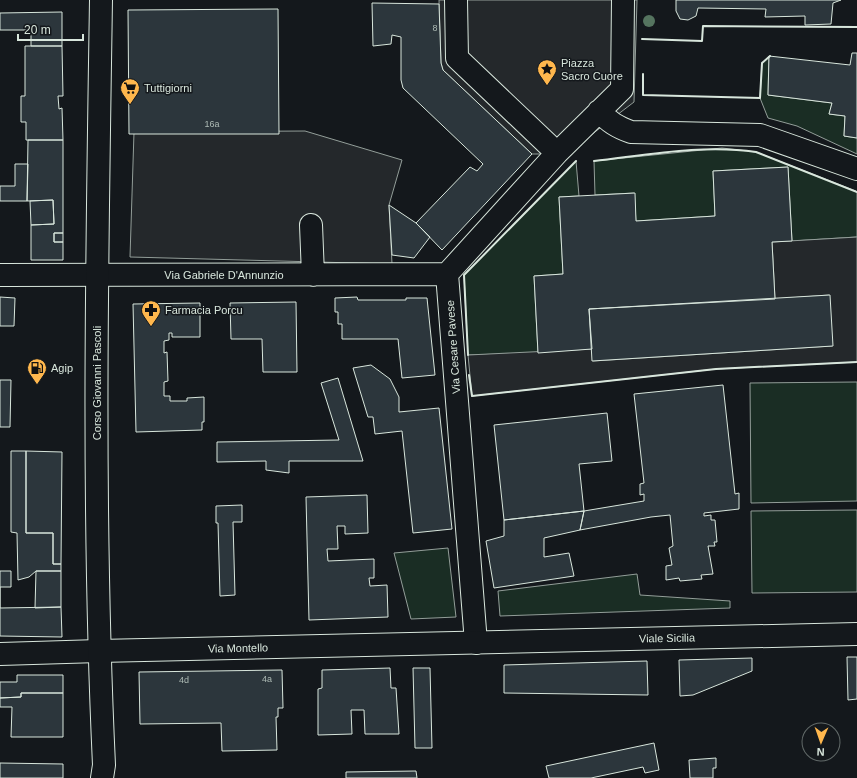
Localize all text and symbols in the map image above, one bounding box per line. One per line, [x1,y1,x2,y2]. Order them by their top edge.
scale bar [18,16,83,42]
text: 20 m [24,23,51,37]
house number: 8 [432,23,438,33]
place label: Piazza Sacro Cuore [561,57,623,82]
place icon: Piazza Sacro Cuore [536,58,558,86]
supermarket icon: Tuttigiorni [119,77,141,105]
place label: Tuttigiorni [144,82,192,94]
house number: 16a [204,119,220,129]
street label: Via Gabriele D'Annunzio [164,269,284,281]
pharmacy icon: Farmacia Porcu [140,299,162,327]
street label: Via Cesare Pavese [444,300,462,394]
place label: Farmacia Porcu [165,304,243,316]
street label: Corso Giovanni Pascoli [91,326,103,440]
fuel station icon: Agip [26,357,48,385]
place label: Agip [51,362,73,374]
street label: Viale Sicilia [639,631,696,644]
street label: Via Montello [208,641,268,655]
house number: 4a [262,674,272,684]
house number: 4d [179,675,189,685]
north arrow [801,722,841,762]
text: N [816,746,825,758]

